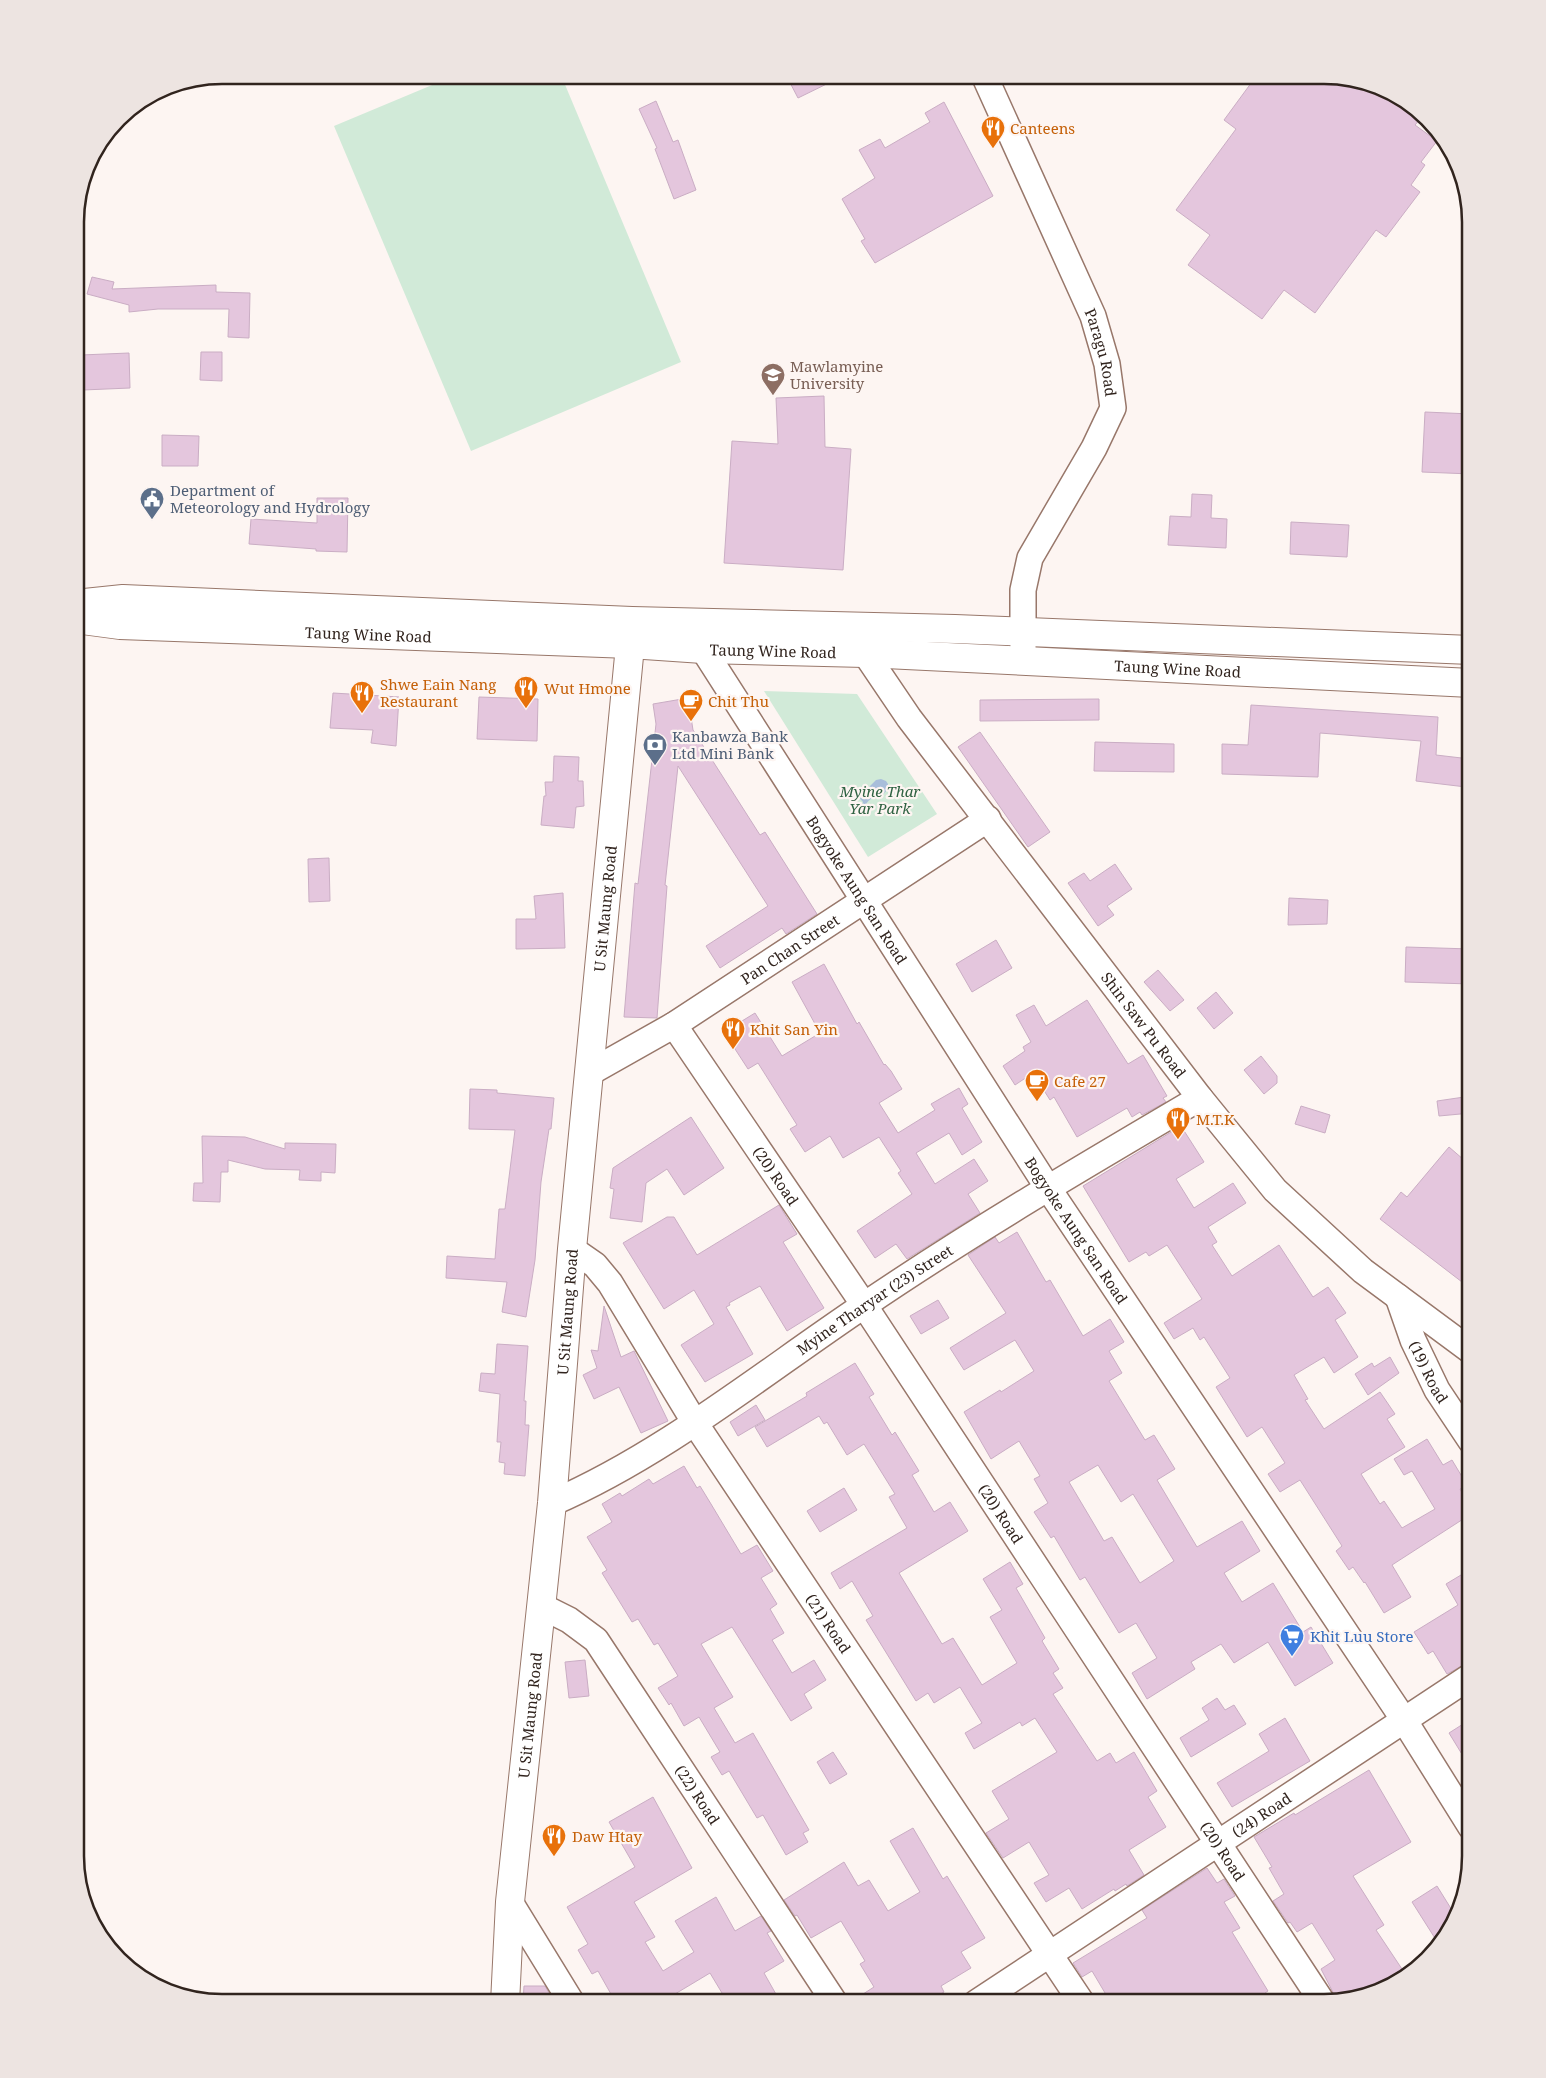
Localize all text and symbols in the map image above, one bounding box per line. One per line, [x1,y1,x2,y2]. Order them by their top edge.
restaurant icon: Canteens [980,115,1006,149]
place label: Canteens [1010,118,1075,138]
street label: Paragu Road [1081,305,1121,398]
place label: Mawlamyine University [790,356,883,393]
school or university icon: Mawlamyine University [760,362,786,396]
place label: Department of Meteorology and Hydrology [170,480,370,517]
public building icon: Department of Meteorology and Hydrology [139,486,165,520]
street label: Taung Wine Road [305,622,432,647]
street label: Taung Wine Road [709,639,837,662]
street label: Taung Wine Road [1114,655,1241,682]
place label: Shwe Eain Nang Restaurant [380,674,496,711]
restaurant icon: Wut Hmone [513,675,539,709]
place label: Wut Hmone [544,678,631,698]
restaurant icon: Shwe Eain Nang Restaurant [349,680,375,714]
cafe icon: Chit Thu [678,688,704,722]
place label: Chit Thu [708,691,769,711]
place label: Kanbawza Bank Ltd Mini Bank [672,726,788,763]
bank icon: Kanbawza Bank Ltd Mini Bank [642,732,668,766]
park label: Myine Thar Yar Park [839,781,921,818]
street label: Bogyoke Aung San Road [802,812,912,968]
street label: U Sit Maung Road [589,845,621,973]
street label: Pan Chan Street [737,910,843,989]
street label: Shin Saw Pu Road [1097,968,1191,1082]
restaurant icon: Khit San Yin [720,1016,746,1050]
place label: Khit San Yin [750,1019,838,1039]
cafe icon: Cafe 27 [1024,1068,1050,1102]
place label: Cafe 27 [1054,1071,1106,1091]
restaurant icon: M.T.K [1165,1106,1191,1140]
place label: M.T.K [1196,1109,1235,1129]
street label: (20) Road [749,1142,803,1209]
street label: Bogyoke Aung San Road [1021,1153,1132,1307]
street label: Myine Tharyar (23) Street [792,1240,956,1359]
street label: U Sit Maung Road [552,1248,582,1376]
street label: (19) Road [1405,1337,1453,1407]
street label: (20) Road [974,1480,1028,1547]
street label: (21) Road [802,1590,856,1657]
supermarket icon: Khit Luu Store [1279,1623,1305,1657]
place label: Khit Luu Store [1310,1626,1414,1646]
street label: U Sit Maung Road [513,1651,546,1779]
street label: (22) Road [671,1761,725,1828]
street label: (24) Road [1228,1788,1295,1841]
street label: (20) Road [1196,1818,1250,1885]
restaurant icon: Daw Htay [541,1823,567,1857]
place label: Daw Htay [572,1826,643,1846]

